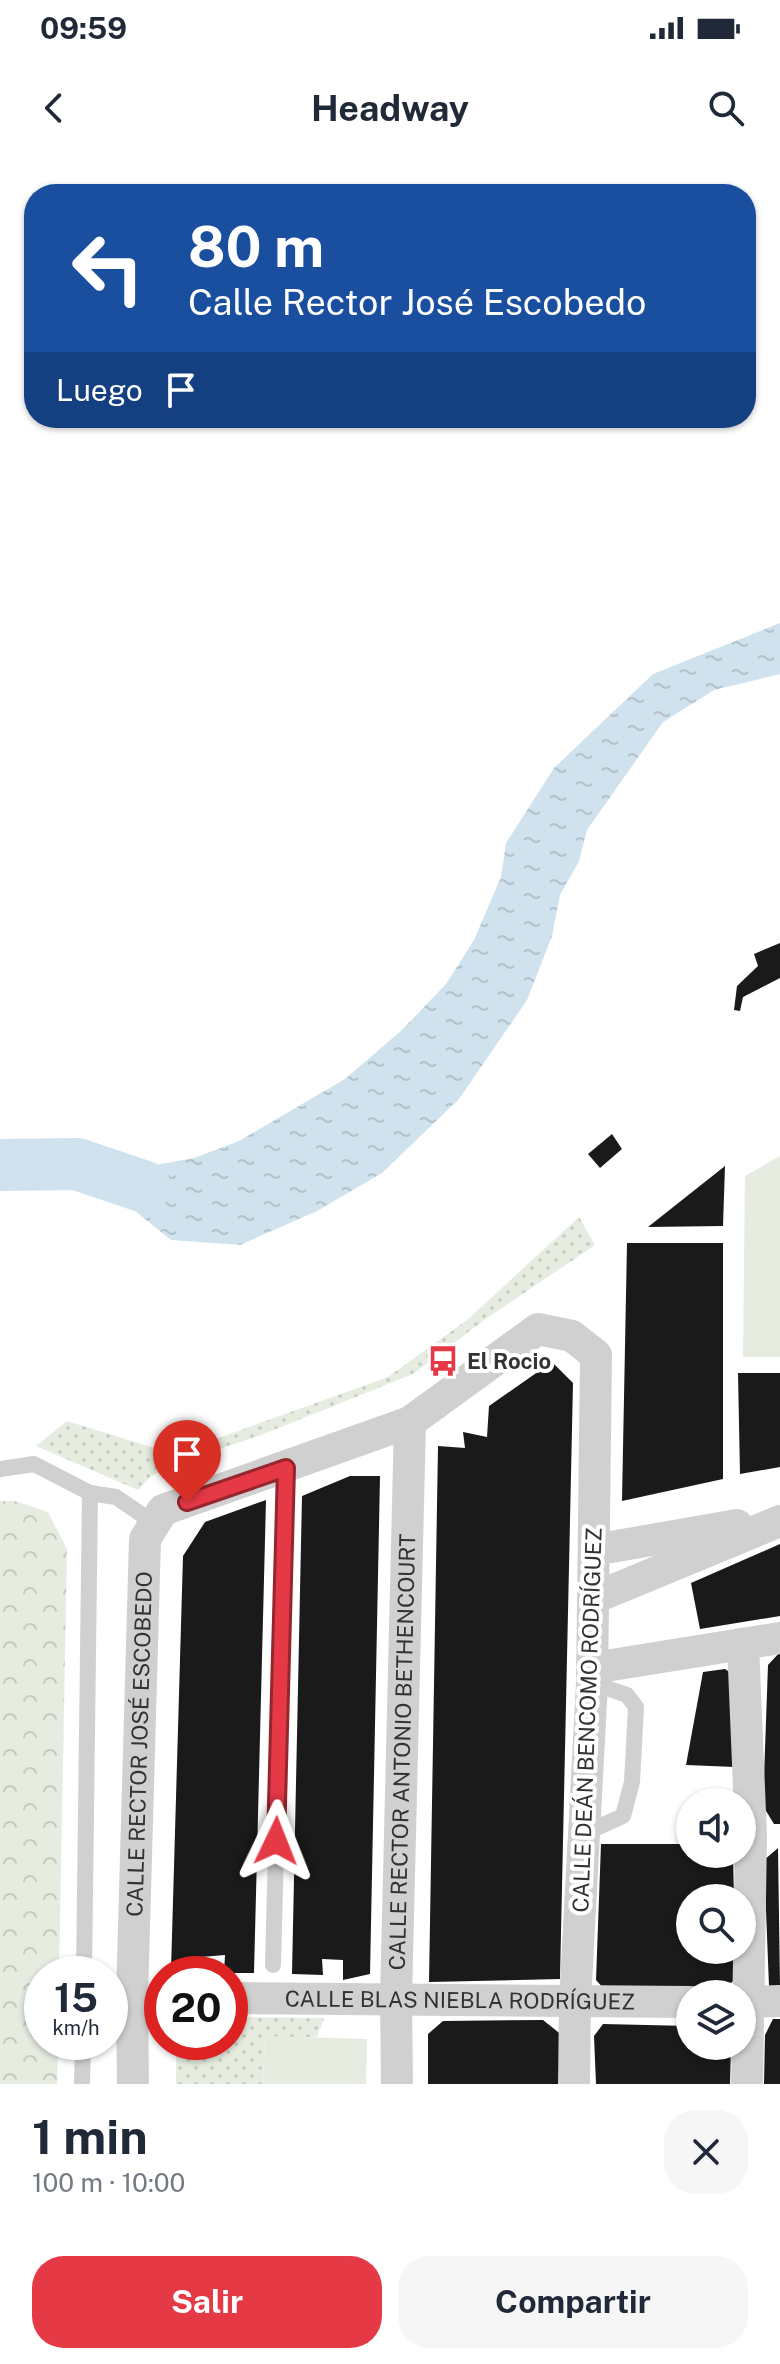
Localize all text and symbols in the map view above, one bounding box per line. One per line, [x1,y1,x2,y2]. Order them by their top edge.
text: 09:59 [40,10,127,46]
icon: back [32,86,76,130]
icon: search [704,86,748,130]
text: Headway [311,87,469,129]
text: 80 m [188,214,324,280]
icon: left [56,216,160,320]
text: Calle Rector José Escobedo [188,281,646,323]
icon: arrive [159,368,203,412]
text: Luego [56,372,143,408]
bus stop icon: El Rocio [426,1344,460,1378]
place label: El Rocio [467,1348,551,1374]
pin [153,1420,221,1502]
icon: arrive [165,1432,209,1476]
street label: CALLE DEÁN BENCOMO RODRÍGUEZ [567,1527,607,1913]
street label: CALLE RECTOR ANTONIO BETHENCOURT [384,1534,420,1971]
street label: CALLE RECTOR JOSÉ ESCOBEDO [121,1571,157,1917]
map controls [676,1788,756,2060]
button: sound [676,1788,756,1868]
position arrow [234,1799,318,1883]
button: search [676,1884,756,1964]
speed limit sign: 20 [144,1956,248,2060]
text: 15 [54,1974,98,2021]
button: layers [676,1980,756,2060]
street label: CALLE BLAS NIEBLA RODRÍGUEZ [285,1985,635,2015]
text: km/h [52,2016,100,2040]
text: 1 min [32,2108,148,2165]
button: close [664,2110,748,2194]
text: 100 m · 10:00 [32,2167,186,2198]
button: Salir [32,2256,382,2348]
button: Compartir [398,2256,748,2348]

